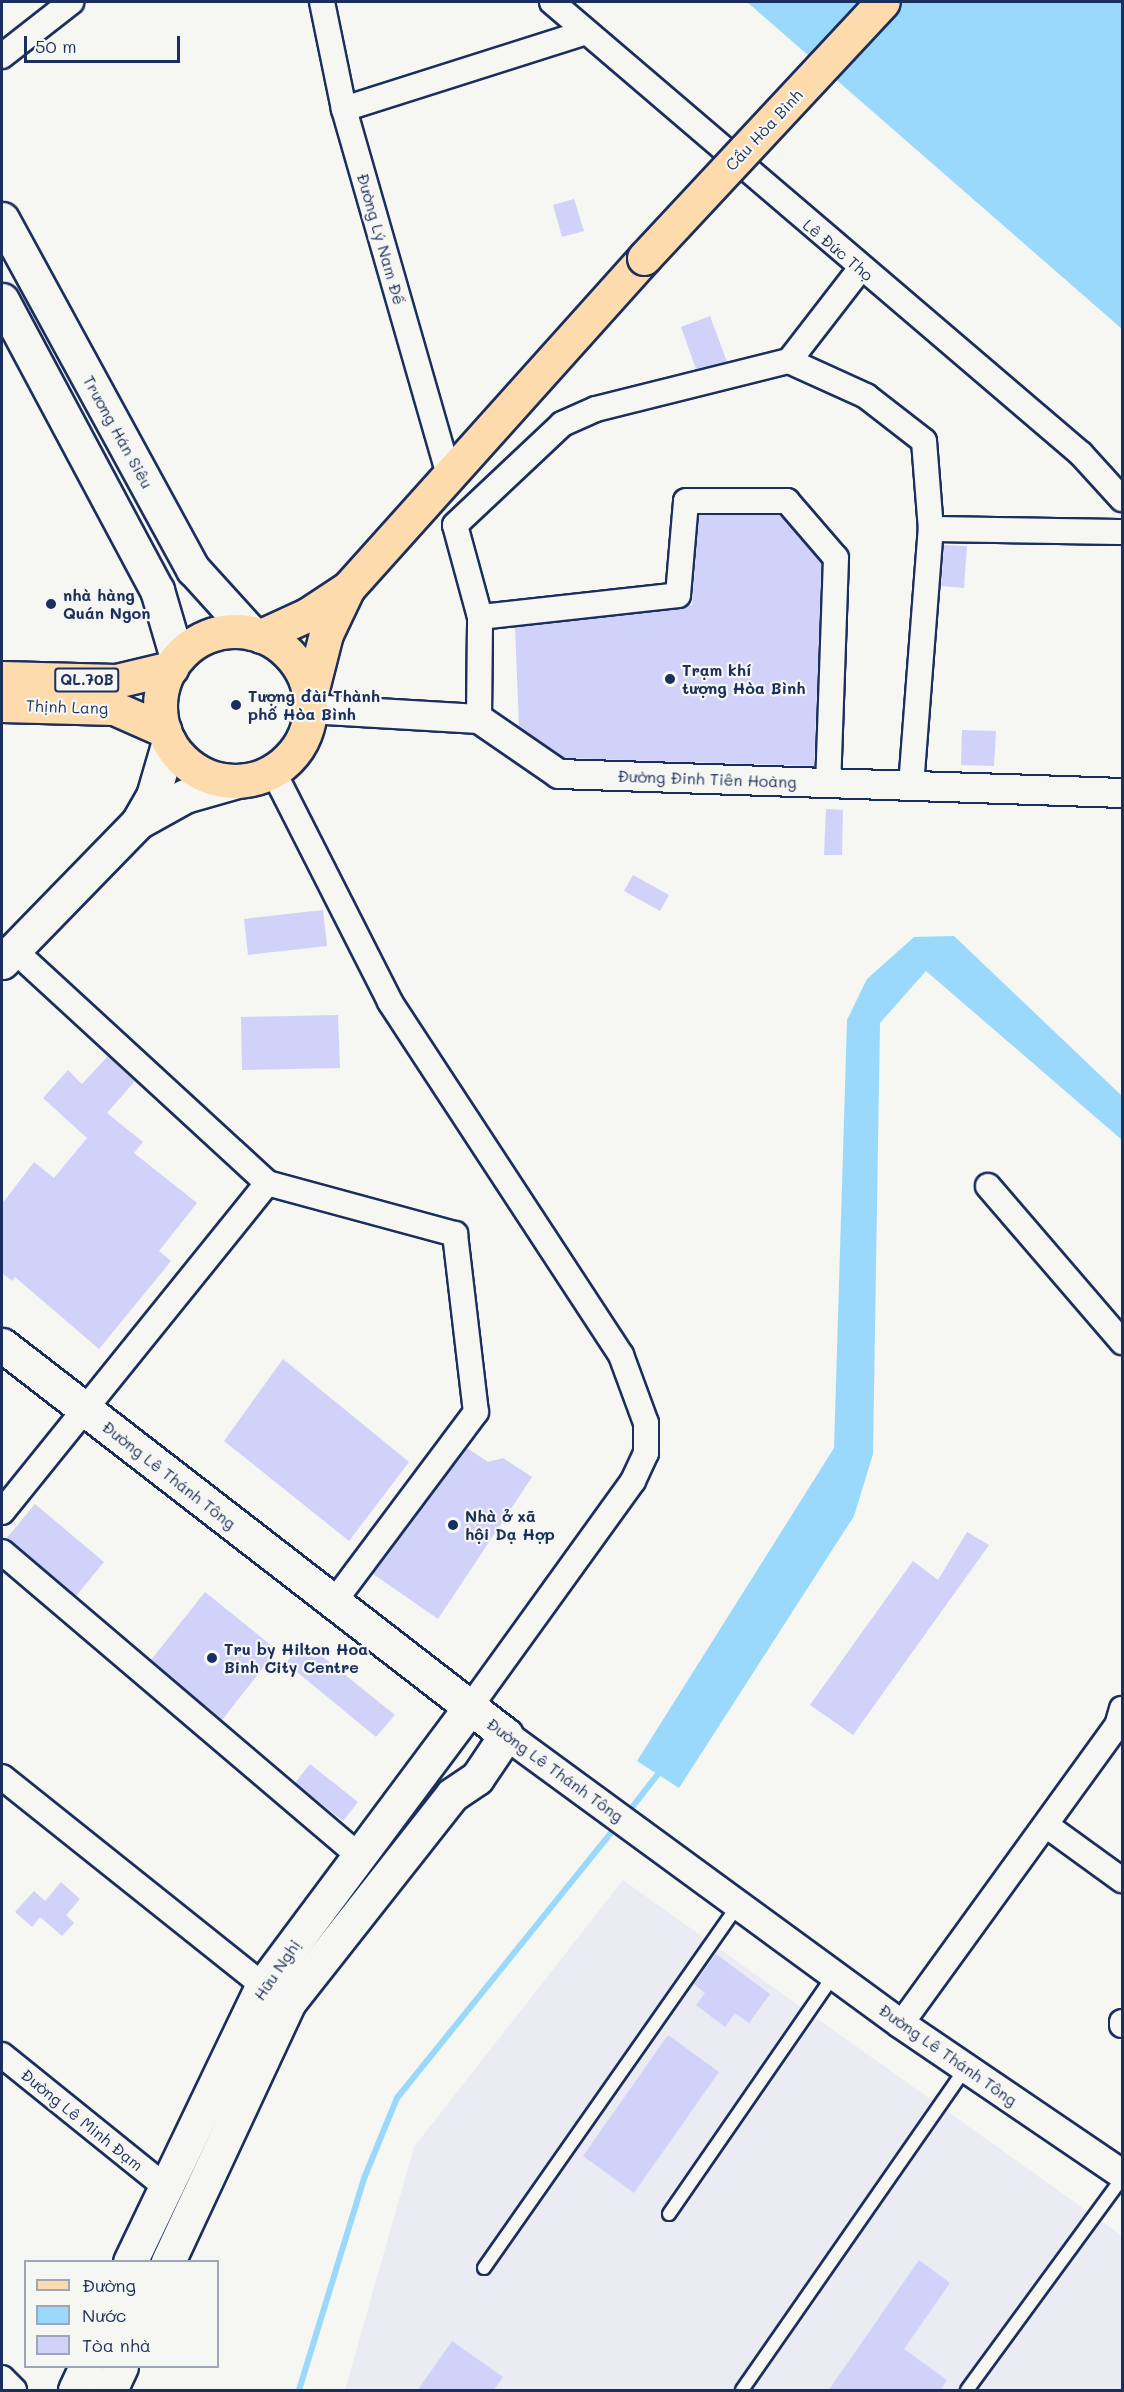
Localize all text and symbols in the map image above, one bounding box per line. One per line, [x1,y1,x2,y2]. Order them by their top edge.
scale bar [27,24,183,62]
text: 50 m [35,34,77,58]
street label: Cầu Hòa Bình [721,85,807,175]
street label: Đường Lý Nam Đế [353,171,409,307]
street label: Lê Đức Thọ [799,215,877,285]
street label: Trương Hán Siêu [79,372,157,492]
place label: nhà hàng Quán Ngon [63,585,150,623]
marker: nhà hàng Quán Ngon [44,597,58,611]
place label: Trạm khí tượng Hòa Bình [682,660,806,698]
road number: QL.70B [54,668,120,692]
marker: Trạm khí tượng Hòa Bình [663,672,677,686]
place label: Tượng đài Thành phố Hòa Bình [248,686,380,724]
street label: Thịnh Lang [26,696,108,718]
marker: Tượng đài Thành phố Hòa Bình [229,698,243,712]
street label: Đường Đinh Tiên Hoàng [617,766,797,792]
street label: Đường Lê Thánh Tông [98,1417,240,1533]
place label: Nhà ở xã hội Dạ Hợp [465,1506,555,1544]
marker: Nhà ở xã hội Dạ Hợp [446,1518,460,1532]
place label: Tru by Hilton Hoa Binh City Centre [224,1639,368,1677]
marker: Tru by Hilton Hoa Binh City Centre [205,1651,219,1665]
street label: Đường Lê Thánh Tông [483,1714,627,1826]
street label: Hữu Nghị [250,1936,304,2004]
street label: Đường Lê Thánh Tông [875,2000,1021,2110]
street label: Đường Lê Minh Đạm [17,2065,147,2175]
legend [24,2260,219,2368]
text: Đường [82,2273,136,2297]
text: Nước [82,2303,126,2327]
text: Tòa nhà [82,2333,151,2357]

